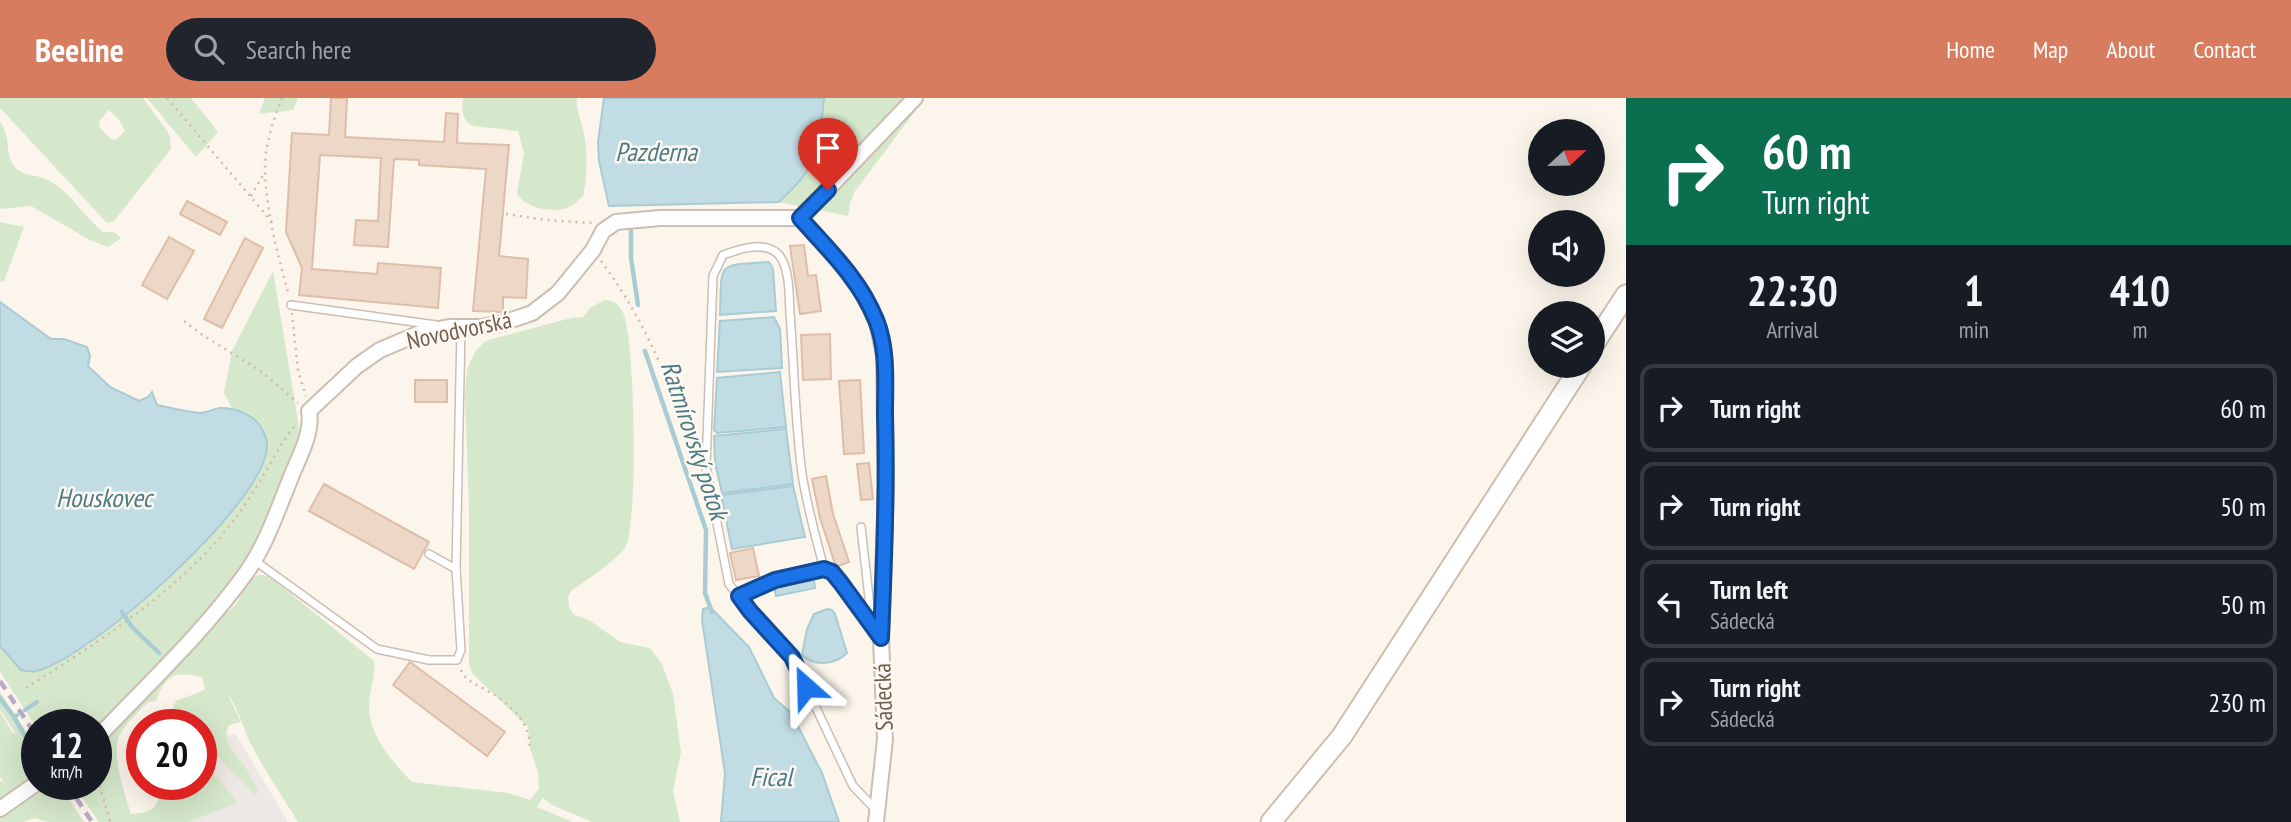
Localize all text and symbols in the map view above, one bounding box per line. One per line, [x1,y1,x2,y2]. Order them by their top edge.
search box [166,18,656,81]
text: Beeline [35,28,124,71]
icon: search [190,30,228,68]
text: Search here [246,33,351,66]
text: Home [1946,34,1995,65]
text: Map [2033,34,2068,65]
text: About [2106,34,2155,65]
text: Contact [2193,34,2256,65]
pin [798,118,858,190]
north arrow [1528,119,1605,196]
map controls [1528,119,1605,378]
text: 60 m [1762,119,1851,183]
icon: right [1647,126,1738,217]
icon: arrive [809,129,847,167]
water label: Pazderna [615,135,698,168]
text: Turn right [1762,181,1870,223]
button: sound [1528,210,1605,287]
text: 22:30 [1747,263,1838,318]
text: 1 [1964,263,1984,318]
text: 410 [2110,263,2170,318]
button: layers [1528,301,1605,378]
street label: Novodvorská [404,304,514,356]
text: Arrival [1766,315,1818,344]
text: min [1959,315,1989,344]
text: m [2132,315,2147,344]
water label: Ratmírovský potok [654,356,737,526]
icon: right [1651,389,1689,427]
text: Turn right [1710,392,1801,425]
text: 60 m [2220,392,2266,425]
water label: Houskovec [56,481,155,514]
icon: right [1651,487,1689,525]
text: Turn right [1710,490,1801,523]
text: 50 m [2220,490,2266,523]
text: Turn left [1710,573,1788,606]
icon: left [1651,585,1689,623]
text: 50 m [2220,588,2266,621]
text: Sádecká [1710,606,1775,635]
position arrow [769,650,843,724]
street label: Sádecká [866,663,900,731]
text: Turn right [1710,671,1801,704]
icon: right [1651,683,1689,721]
text: 230 m [2208,686,2266,719]
text: Sádecká [1710,704,1775,733]
speed limit sign: 20 [126,709,217,800]
text: 12 [50,722,83,768]
text: km/h [51,760,82,783]
water label: Fical [750,760,795,793]

